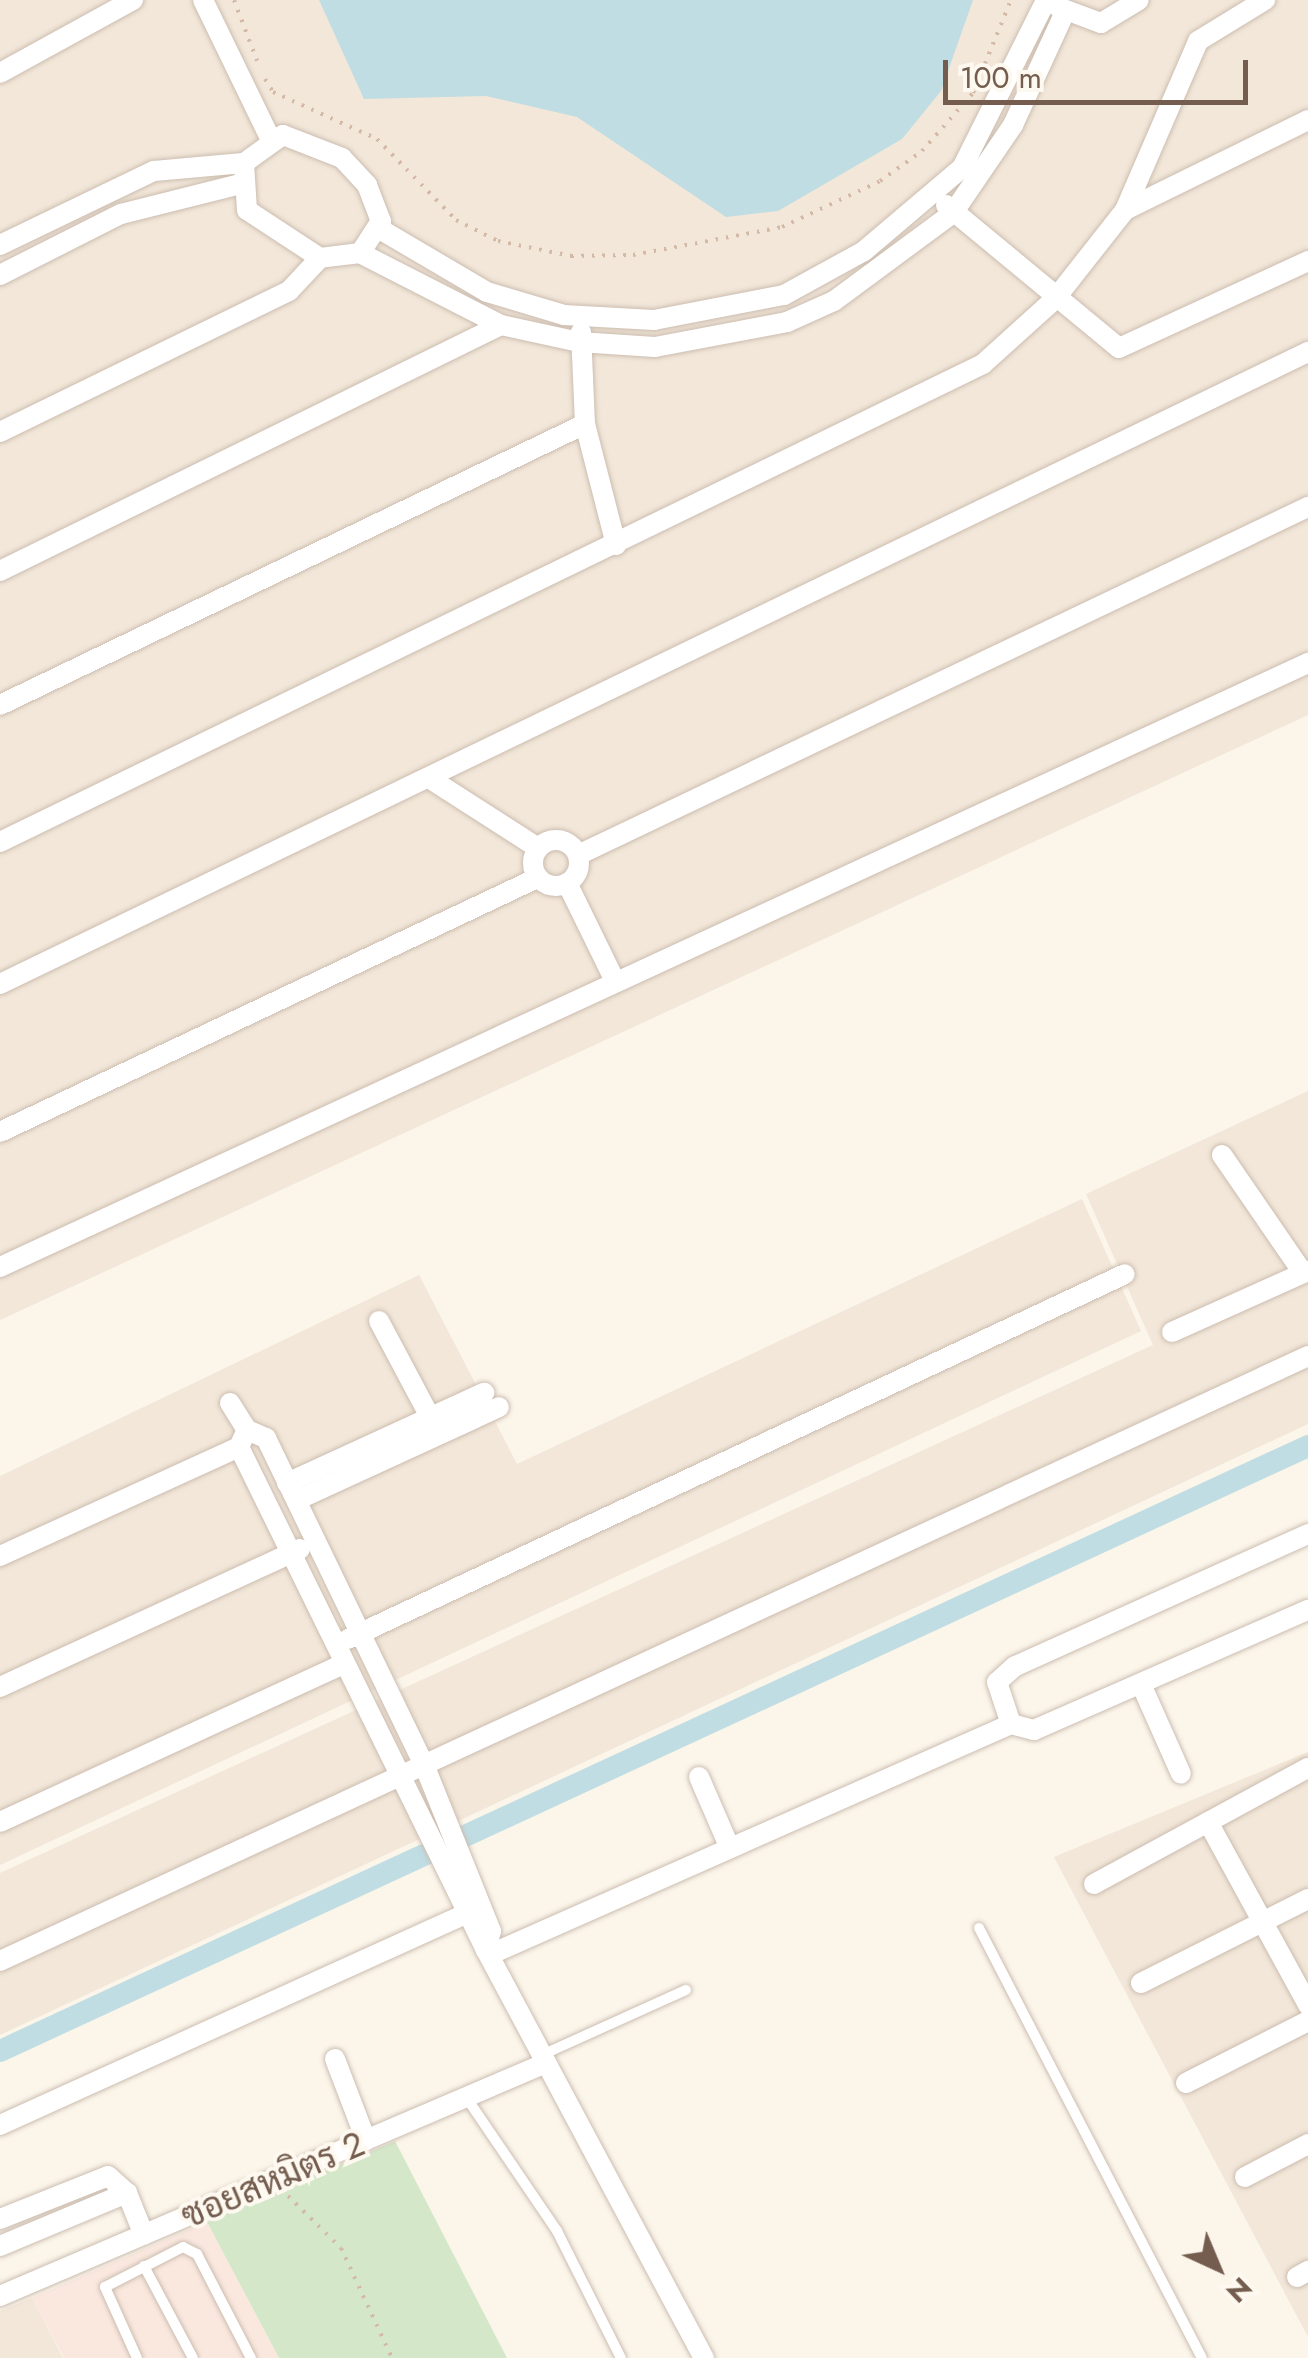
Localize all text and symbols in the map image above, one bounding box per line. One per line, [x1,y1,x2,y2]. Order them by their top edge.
scale bar [948,40,1253,102]
text: 100 m [960,56,1042,99]
street label: ซอยสหมิตร 2 [175,2123,371,2237]
north arrow [1168,2218,1268,2318]
text: N [1217,2267,1261,2312]

